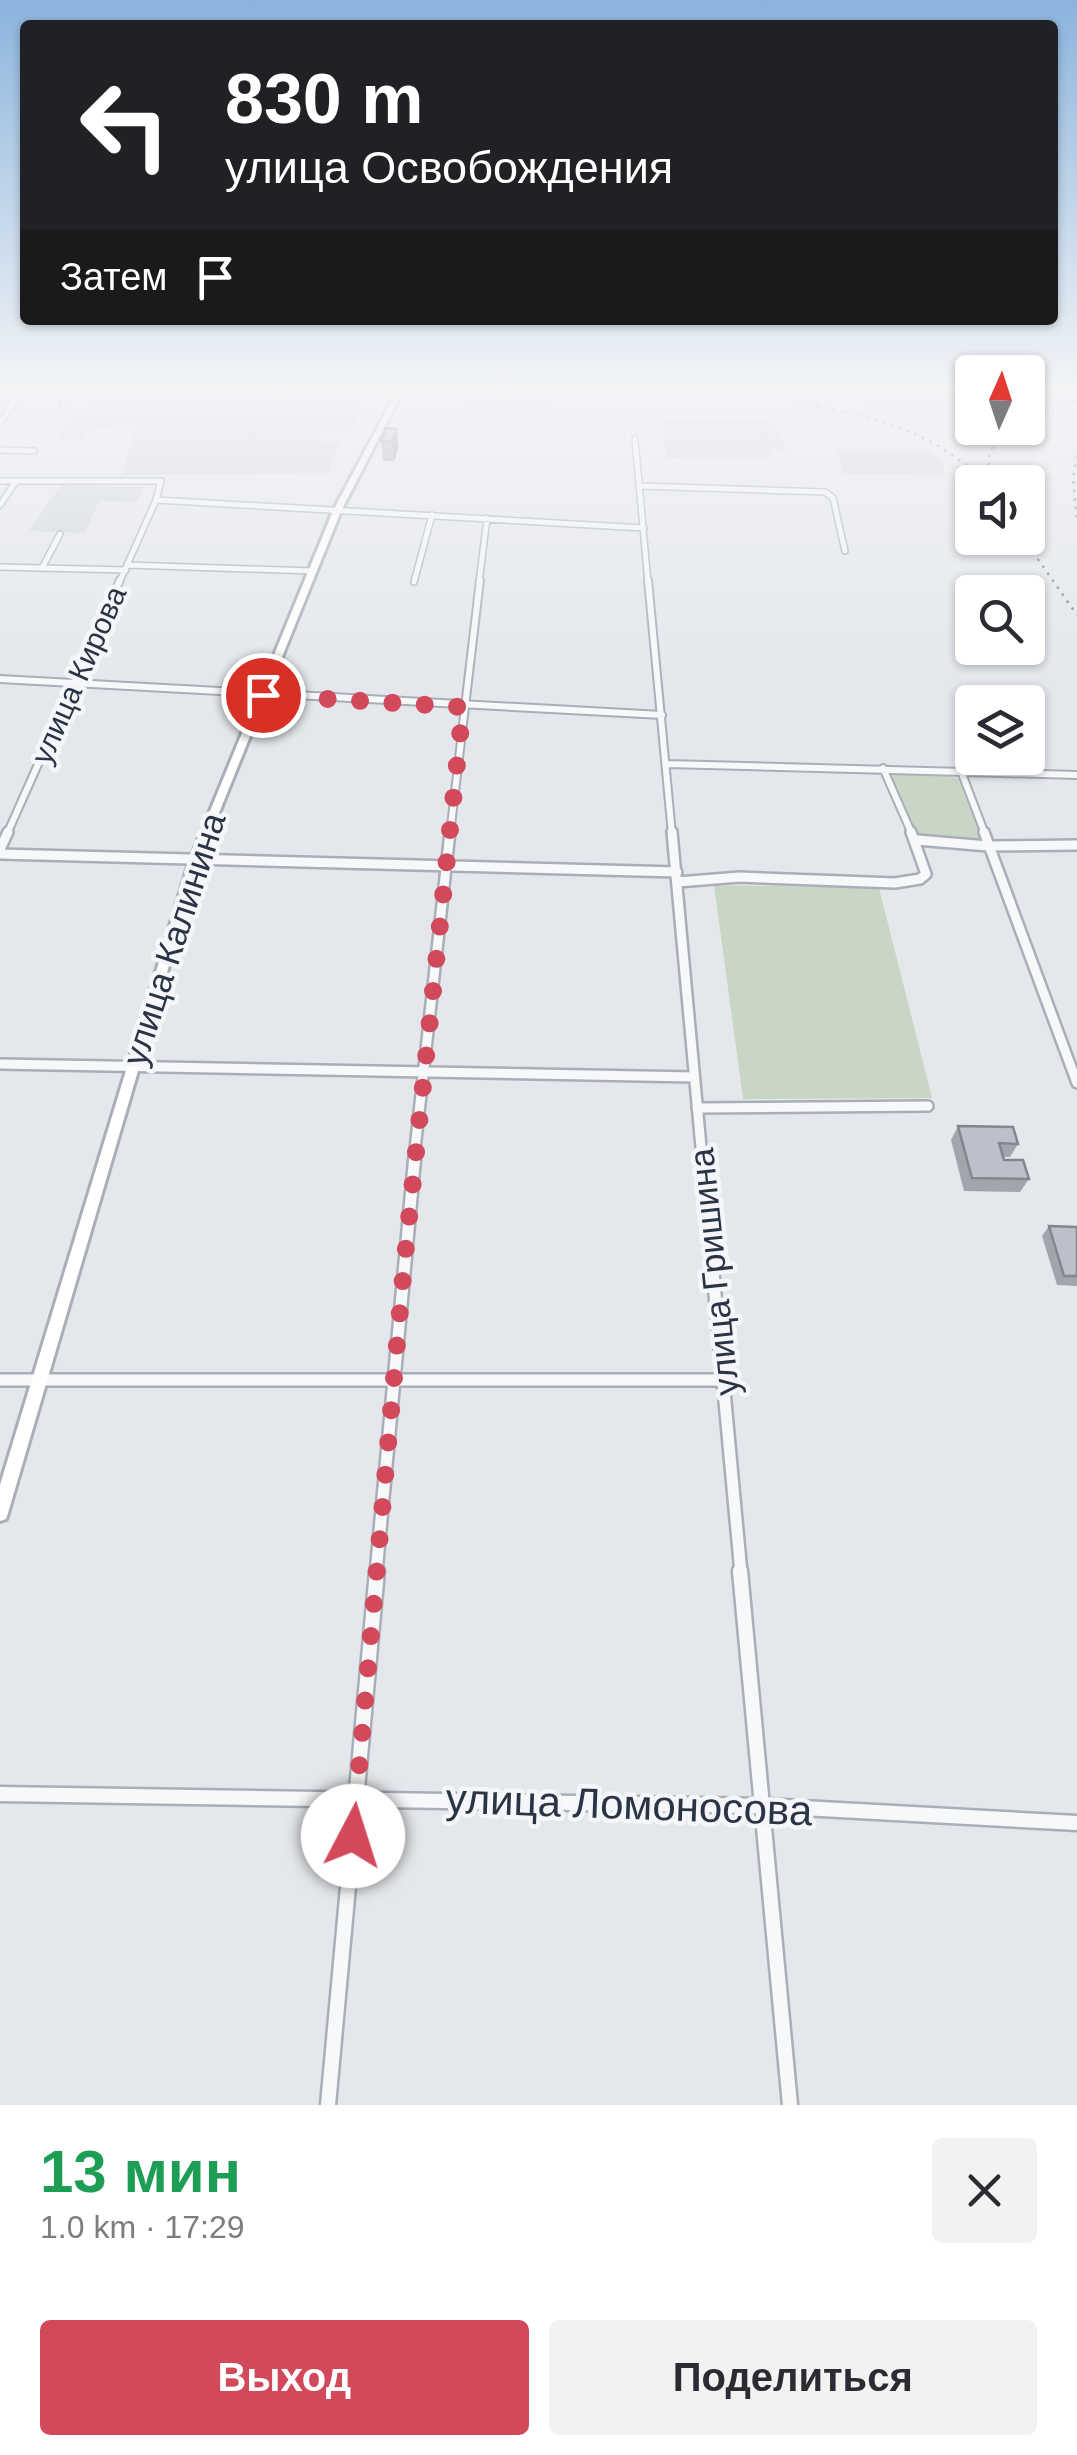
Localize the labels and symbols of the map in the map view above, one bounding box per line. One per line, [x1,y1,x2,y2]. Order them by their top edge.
north arrow [955,355,1045,445]
street label: улица Кирова [25,581,133,769]
pin [221,653,306,738]
street label: улица Калинина [114,807,233,1070]
street label: улица Гришина [681,1146,746,1398]
street label: улица Ломоносова [445,1775,814,1834]
position arrow [301,1784,405,1888]

